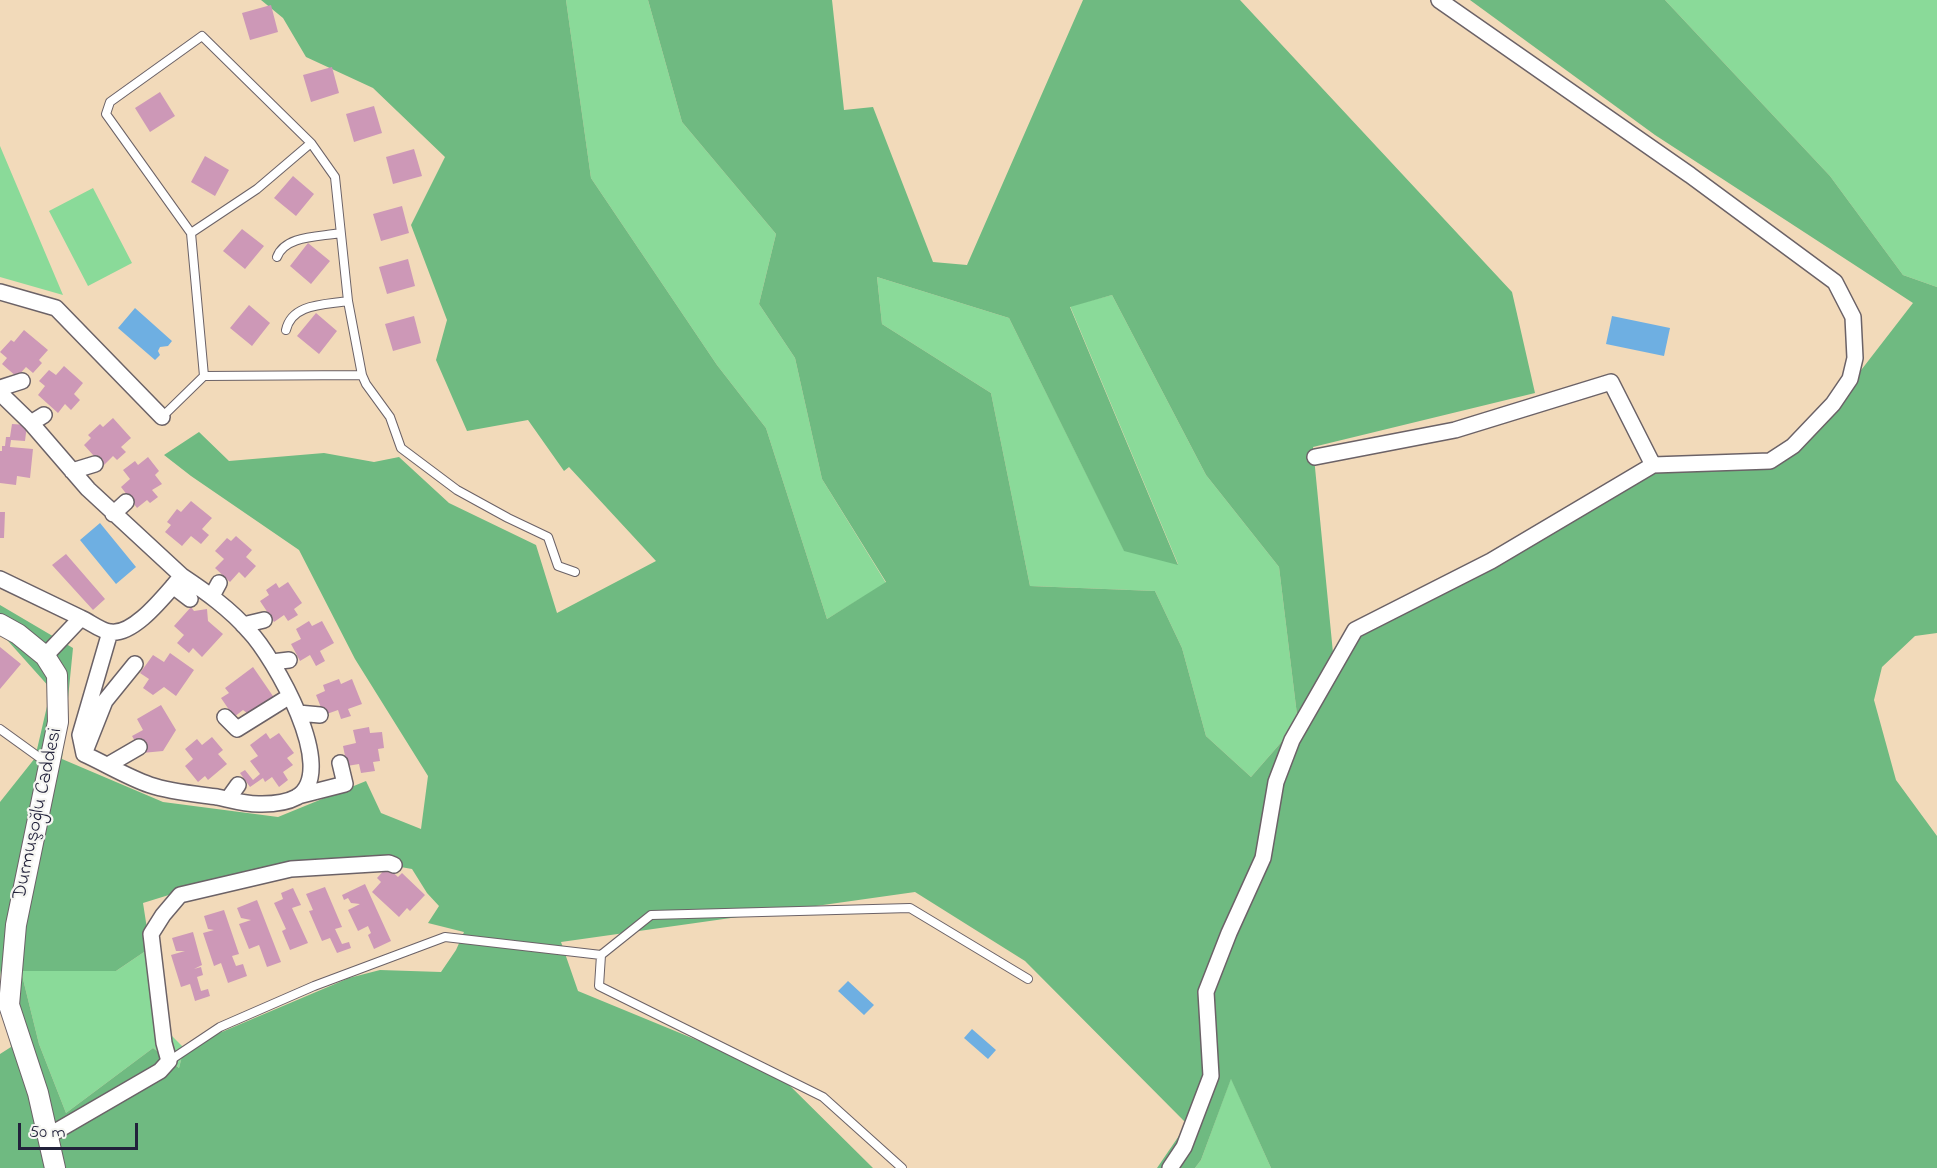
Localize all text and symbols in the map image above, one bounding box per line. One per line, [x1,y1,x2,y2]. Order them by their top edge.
street label: Durmuşoğlu Caddesi [9,726,69,902]
scale bar [21,1111,141,1149]
text: 50 m [29,1120,66,1146]

